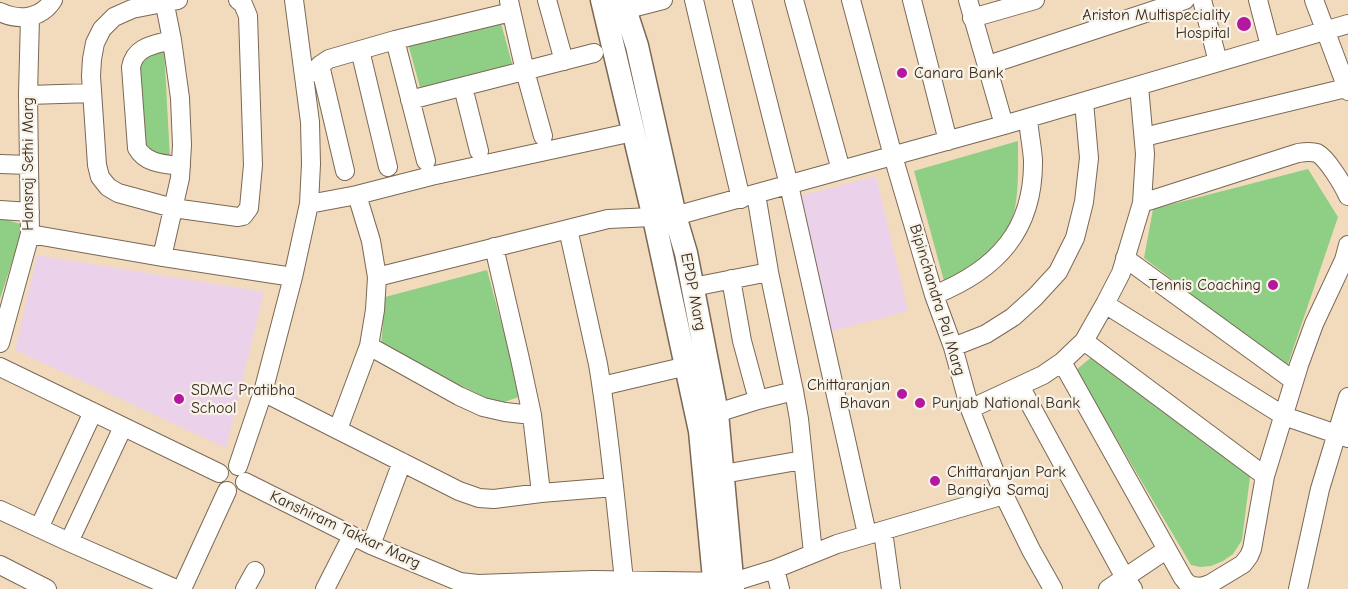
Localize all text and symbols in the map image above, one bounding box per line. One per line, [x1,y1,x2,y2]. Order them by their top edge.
place label: Ariston Multispeciality Hospital [1082,5,1230,43]
marker: Ariston Multispeciality Hospital [1235,15,1253,33]
place label: Canara Bank [914,63,1004,83]
marker: Canara Bank [895,66,909,80]
street label: Hansraj Sethi Marg [18,97,38,231]
street label: Bipinchandra Pal Marg [905,222,969,378]
street label: EPDP Marg [676,251,710,333]
place label: Tennis Coaching [1149,275,1261,295]
marker: Tennis Coaching [1266,278,1280,292]
place label: Chittaranjan Bhavan [807,375,890,413]
place label: SDMC Pratibha School [191,380,295,418]
marker: Chittaranjan Bhavan [895,387,909,401]
marker: SDMC Pratibha School [172,392,186,406]
place label: Punjab National Bank [932,393,1080,413]
marker: Punjab National Bank [913,396,927,410]
place label: Chittaranjan Park Bangiya Samaj [947,462,1066,500]
marker: Chittaranjan Park Bangiya Samaj [928,474,942,488]
street label: Kanshiram Takkar Marg [267,487,423,573]

